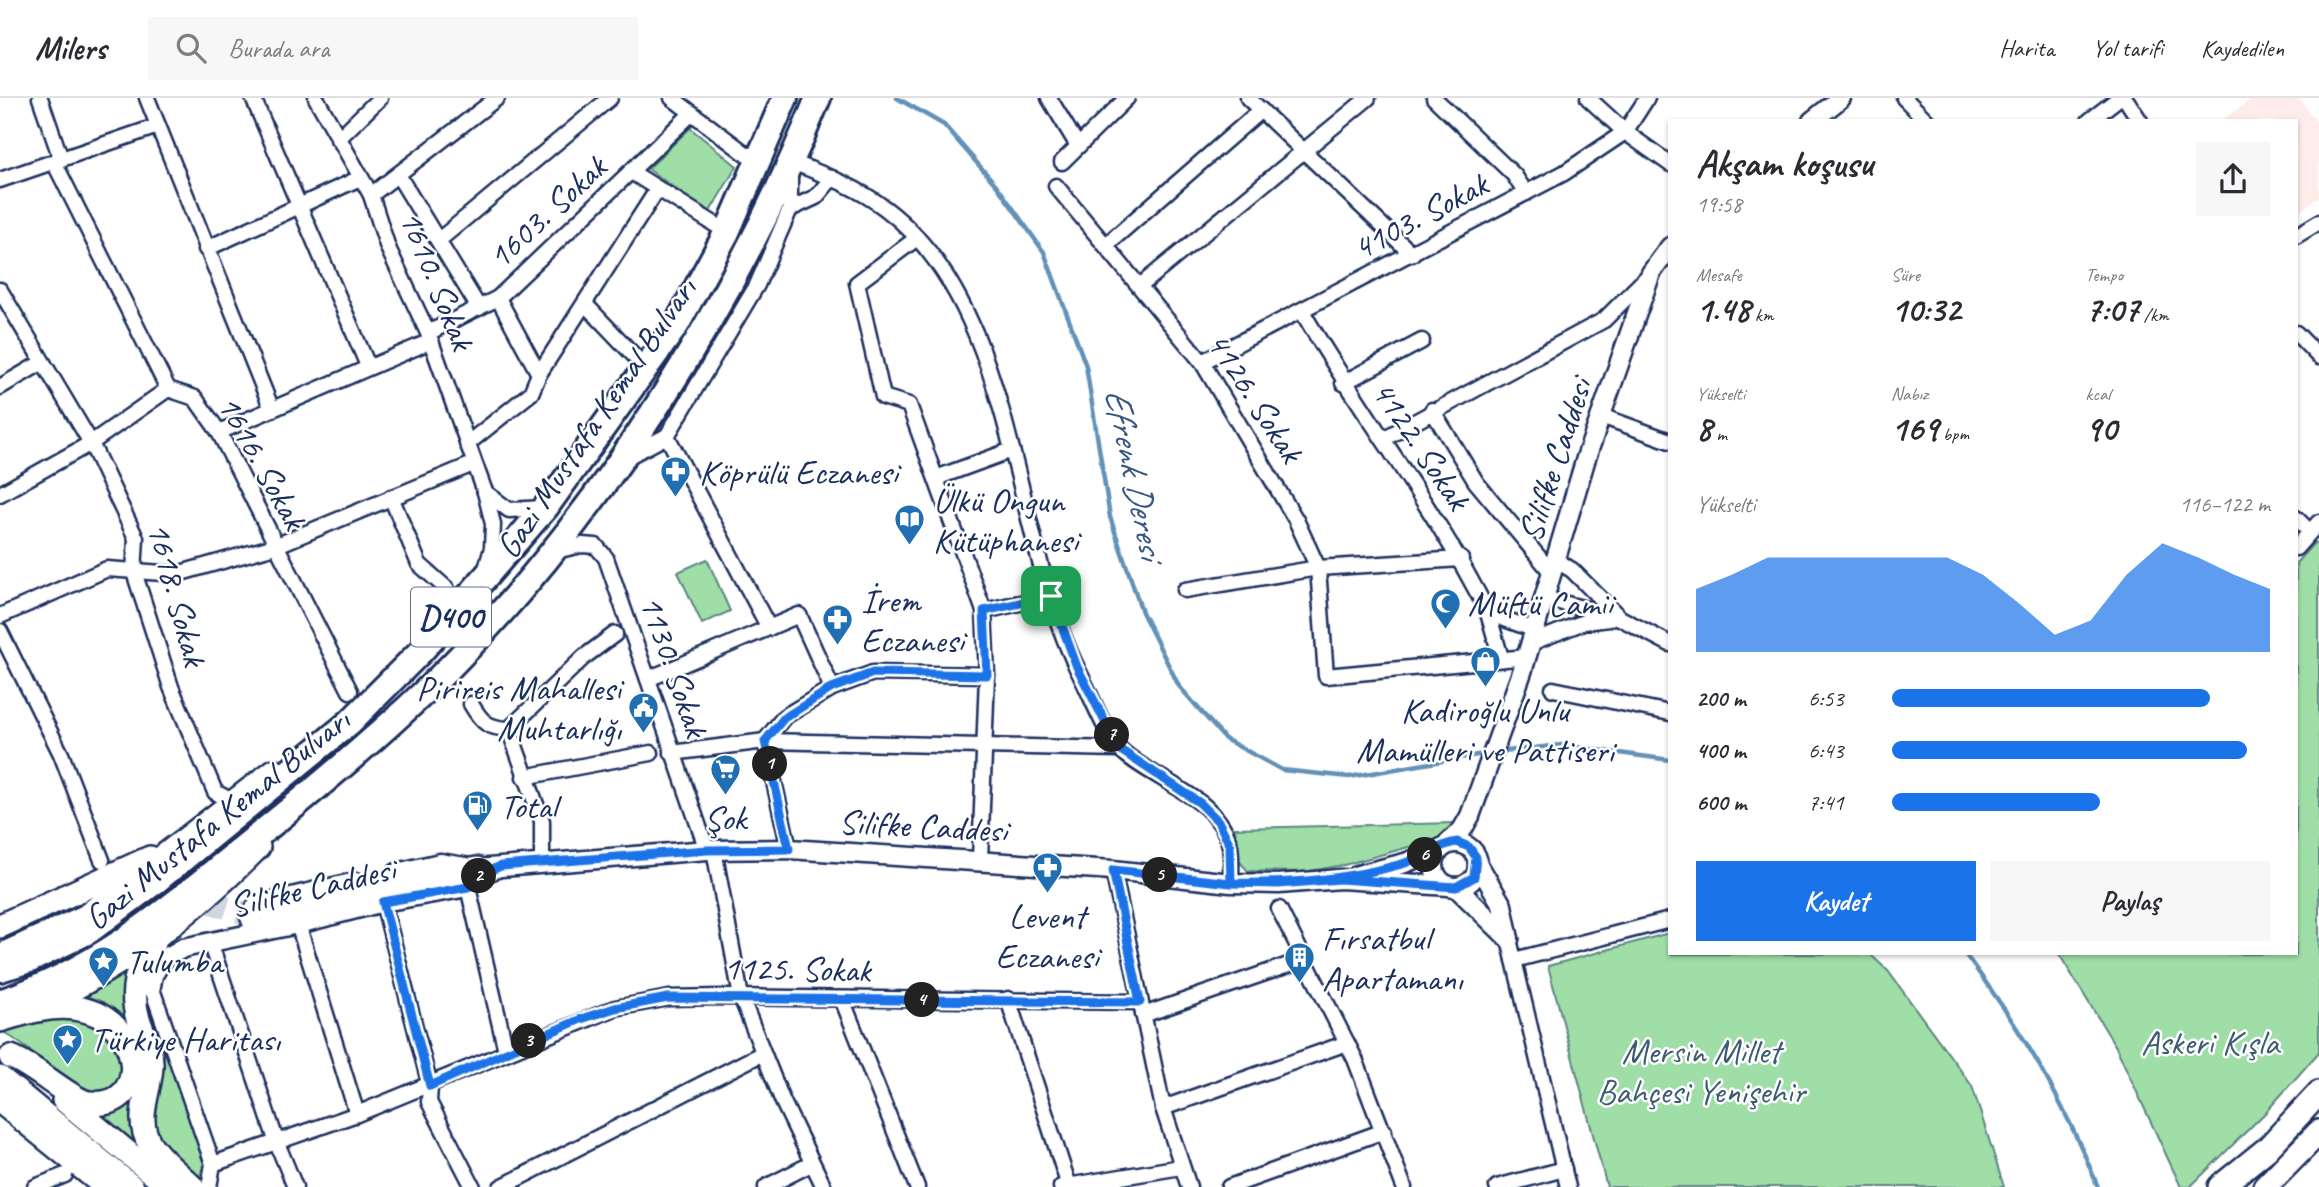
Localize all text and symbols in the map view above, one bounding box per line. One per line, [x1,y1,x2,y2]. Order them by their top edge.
search box [148,17,638,80]
text: Milers [35,27,106,69]
icon: search [172,29,210,67]
text: Burada ara [228,32,329,65]
text: Harita [1999,33,2054,63]
text: Yol tarifi [2092,33,2163,63]
text: Kaydedilen [2201,33,2284,63]
text: Akşam koşusu [1696,140,1873,187]
button: share [2196,142,2270,216]
street label: 1603. Sokak [478,144,618,279]
street label: 4103. Sokak [1345,161,1497,270]
text: 19:58 [1696,190,1742,219]
street label: 1610. Sokak [389,203,486,359]
text: Mesafe [1696,263,1742,287]
text: Süre [1891,263,1920,287]
text: Tempo [2085,263,2123,287]
street label: Gazi Mustafa Kemal Bulvarı [485,268,707,567]
text: 1.48 [1696,287,1750,332]
text: 10:32 [1891,287,1961,332]
text: 7:07 [2085,287,2139,332]
text: km [1750,303,1773,327]
text: /km [2139,303,2169,327]
street label: 4126. Sokak [1196,323,1315,473]
street label: Silifke Caddesi [1508,369,1604,547]
street label: 4122. Sokak [1361,371,1482,520]
text: Yükselti [1696,382,1745,406]
text: Nabız [1891,382,1928,406]
text: kcal [2085,382,2110,406]
water label: Efrenk Deresi [1094,383,1178,571]
street label: 1616. Sokak [207,387,318,539]
text: 8 [1696,406,1712,451]
text: 169 [1891,406,1938,451]
text: 90 [2085,406,2116,451]
text: m [1712,422,1727,446]
text: bpm [1938,422,1969,446]
place label: Köprülü Eczanesi [699,450,902,495]
pharmacy icon: Köprülü Eczanesi [659,455,693,499]
place label: Ülkü Ongun Kütüphanesi [933,478,1082,563]
text: Yükselti [1696,490,1756,519]
text: 116–122 m [2179,490,2270,519]
library icon: Ülkü Ongun Kütüphanesi [893,503,927,547]
street label: 1618. Sokak [136,517,218,673]
pin [1021,566,1081,626]
icon: arrive [1032,577,1070,615]
place label: İrem Eczanesi [861,578,968,663]
place label: Müftü Camii [1468,581,1617,626]
mosque icon: Müftü Camii [1428,586,1462,630]
road number: D400 [411,588,491,646]
street label: 1130. Sokak [629,589,720,745]
pharmacy icon: İrem Eczanesi [821,603,855,647]
shop icon: Kadiroğlu Unlu Mamülleri ve Pattiseri [1468,644,1502,688]
place label: Pirireis Mahallesi Muhtarlığı [416,666,625,751]
text: 200 m [1696,684,1746,713]
text: 6:53 [1808,684,1844,713]
place label: Kadiroğlu Unlu Mamülleri ve Pattiseri [1356,688,1618,773]
public building icon: Pirireis Mahallesi Muhtarlığı [627,691,661,735]
street label: Gazi Mustafa Kemal Bulvarı [75,697,360,940]
pin: 7 [1094,718,1130,752]
text: 7 [1107,722,1116,746]
text: 400 m [1696,736,1746,765]
text: 6:43 [1808,736,1844,765]
pin: 1 [752,746,788,782]
text: 1 [765,751,774,775]
supermarket icon: Şok [708,752,742,796]
place label: Total [500,784,563,829]
text: 600 m [1696,788,1746,817]
text: 7:41 [1808,788,1844,817]
fuel station icon: Total [460,789,494,833]
place label: Şok [704,796,749,841]
street label: Silifke Caddesi [838,799,1013,853]
pin: 6 [1408,838,1442,872]
text: 6 [1420,842,1429,866]
street label: Silifke Caddesi [225,845,404,928]
pharmacy icon: Levent Eczanesi [1030,850,1064,894]
pin: 2 [462,858,496,894]
pin: 5 [1142,858,1178,892]
button: Kaydet [1696,861,1976,941]
button: Paylaş [1990,861,2270,941]
text: 5 [1155,862,1164,886]
text: 2 [474,863,483,887]
place label: Levent Eczanesi [996,894,1103,979]
place label: Fırsatbul Apartamanı [1322,916,1464,1001]
place label: Tulumba [126,939,225,984]
building icon: Fırsatbul Apartamanı [1282,941,1316,985]
place icon: Tulumba [86,944,120,988]
street label: 1125. Sokak [723,945,873,993]
pin: 4 [904,982,940,1018]
text: 4 [917,987,926,1011]
place label: Türkiye Haritası [90,1017,282,1062]
park label: Askeri Kışla [2141,1020,2282,1065]
place icon: Türkiye Haritası [50,1022,84,1066]
pin: 3 [512,1024,546,1058]
text: 3 [524,1028,533,1052]
park label: Mersin Millet Bahçesi Yenişehir [1597,1029,1808,1114]

